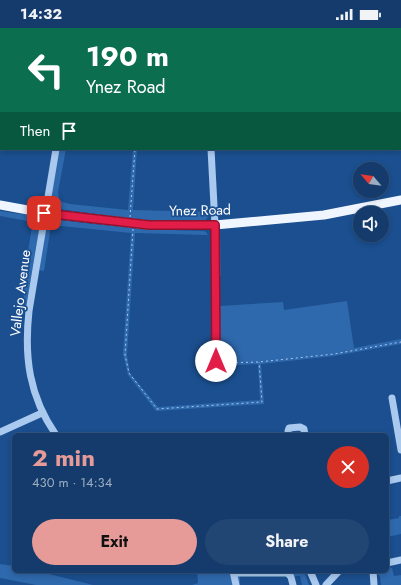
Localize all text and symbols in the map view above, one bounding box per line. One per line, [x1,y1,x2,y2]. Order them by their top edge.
text: 14:32 [20,3,62,25]
text: 190 m [86,36,169,77]
icon: left [20,44,72,96]
text: Ynez Road [86,74,166,100]
text: Then [20,120,50,142]
icon: arrive [58,120,80,142]
north arrow [353,162,389,198]
map controls [353,162,389,242]
pin [27,196,61,230]
street label: Ynez Road [169,199,231,221]
icon: arrive [33,202,55,224]
button: sound [353,206,389,242]
street label: Vallejo Avenue [5,249,35,337]
position arrow [195,340,237,382]
text: 2 min [32,440,95,475]
button: close [327,446,369,488]
text: 430 m · 14:34 [32,473,112,492]
button: Exit [32,519,197,565]
button: Share [205,519,369,565]

